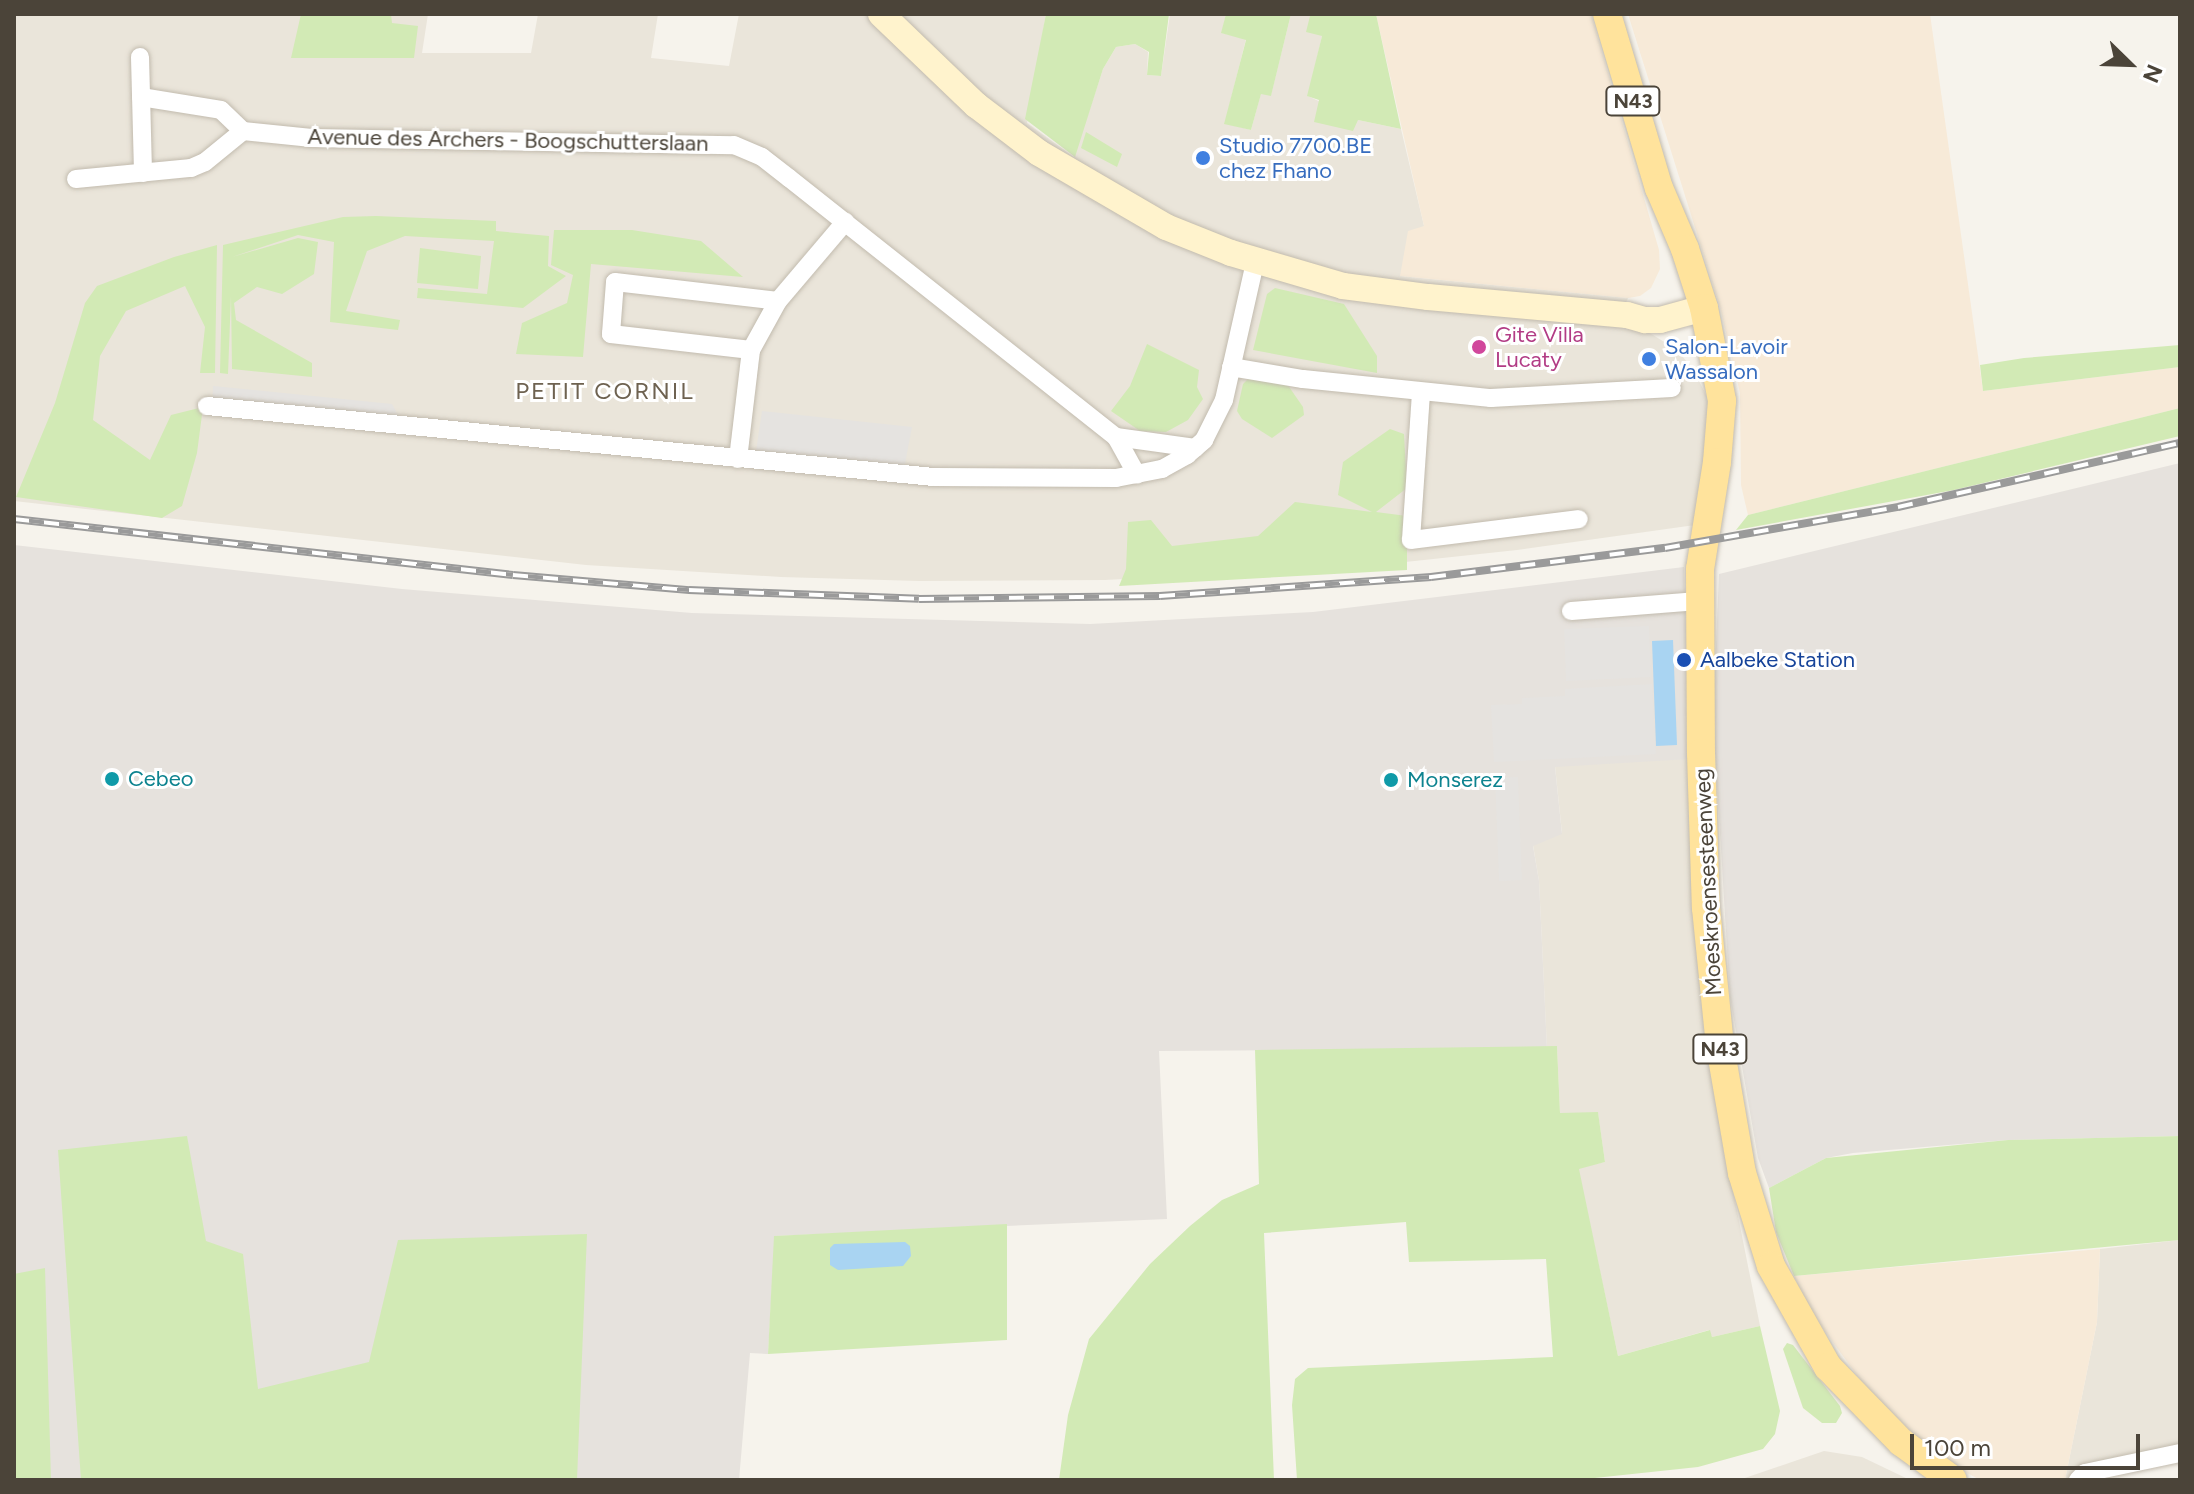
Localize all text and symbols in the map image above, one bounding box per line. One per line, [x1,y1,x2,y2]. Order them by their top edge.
north arrow [2090,24,2170,104]
text: N [2137,60,2168,87]
road number: N43 [1605,85,1661,117]
street label: Avenue des Archers - Boogschutterslaan [307,123,709,157]
place label: Studio 7700.BE chez Fhano [1219,132,1372,184]
marker: Studio 7700.BE chez Fhano [1194,149,1212,167]
place label: Gite Villa Lucaty [1495,321,1584,372]
place label: Salon-Lavoir Wassalon [1665,333,1788,384]
marker: Gite Villa Lucaty [1470,338,1488,356]
marker: Salon-Lavoir Wassalon [1640,350,1658,368]
district label: PETIT CORNIL [515,377,695,405]
place label: Aalbeke Station [1700,647,1855,673]
marker: Aalbeke Station [1675,651,1693,669]
place label: Cebeo [128,766,194,792]
place label: Monserez [1407,767,1503,793]
street label: Moeskroensesteenweg [1689,768,1727,996]
marker: Cebeo [103,770,121,788]
marker: Monserez [1382,771,1400,789]
road number: N43 [1692,1033,1748,1065]
scale bar [1914,1418,2144,1468]
text: 100 m [1924,1433,1991,1462]

